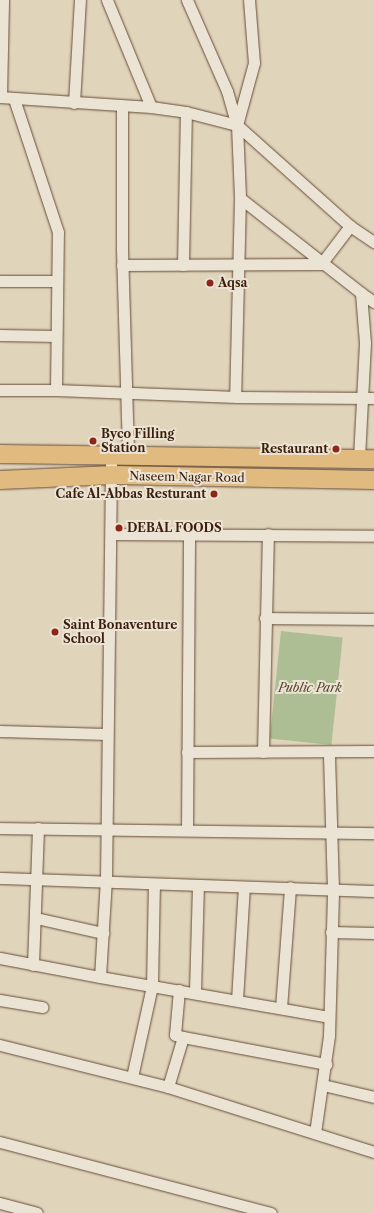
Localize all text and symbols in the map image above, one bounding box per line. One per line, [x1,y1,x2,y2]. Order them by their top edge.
place label: Aqsa [218,276,247,290]
marker: Aqsa [205,278,215,288]
place label: Byco Filling Station [101,427,174,455]
marker: Byco Filling Station [88,436,98,446]
place label: Restaurant [261,442,328,456]
marker: Restaurant [331,444,341,454]
street label: Naseem Nagar Road [129,469,245,485]
place label: Cafe Al-Abbas Resturant [55,487,206,501]
marker: Cafe Al-Abbas Resturant [209,489,219,499]
place label: DEBAL FOODS [127,521,222,535]
marker: DEBAL FOODS [114,523,124,533]
place label: Saint Bonaventure School [63,618,177,646]
marker: Saint Bonaventure School [50,627,60,637]
park label: Public Park [278,681,342,695]

